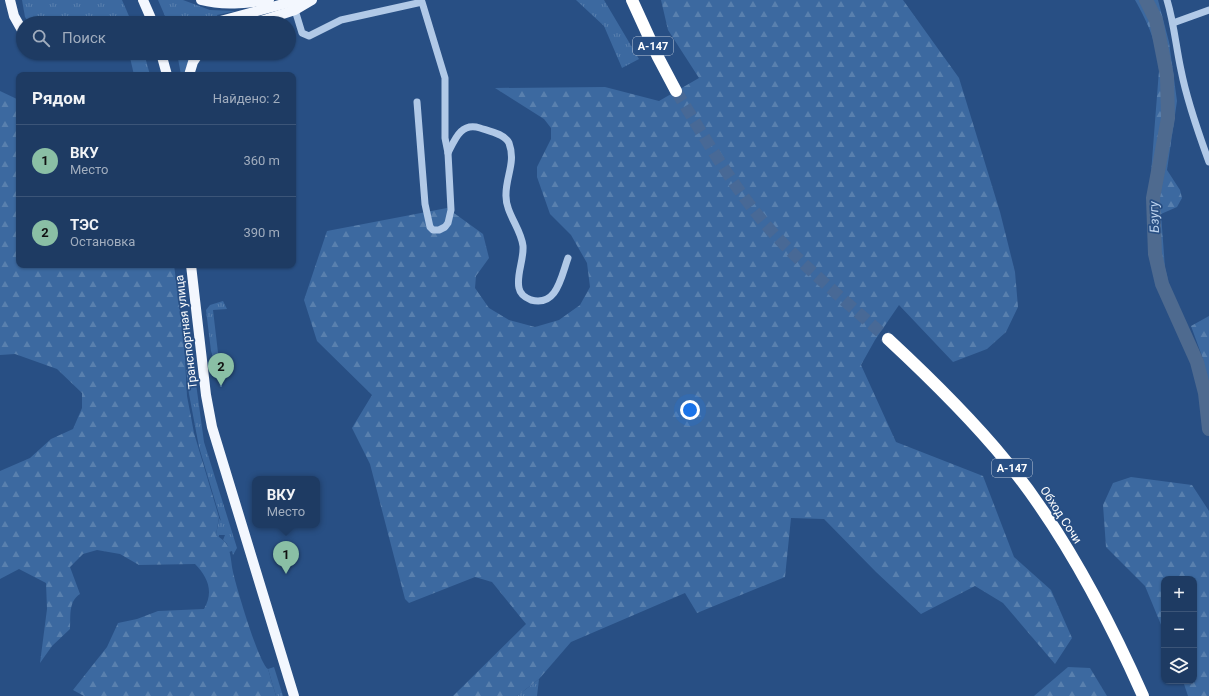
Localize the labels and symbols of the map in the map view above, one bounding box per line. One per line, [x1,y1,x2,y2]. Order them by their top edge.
road number: А-147 [633,37,673,55]
water label: Бзугу [1146,200,1162,233]
street label: Транспортная улица [172,274,200,390]
pin: 2 [208,353,234,386]
your location [680,400,700,420]
road number: А-147 [992,459,1032,477]
street label: Обход Сочи [1037,484,1085,546]
pin: 1 [273,541,299,574]

